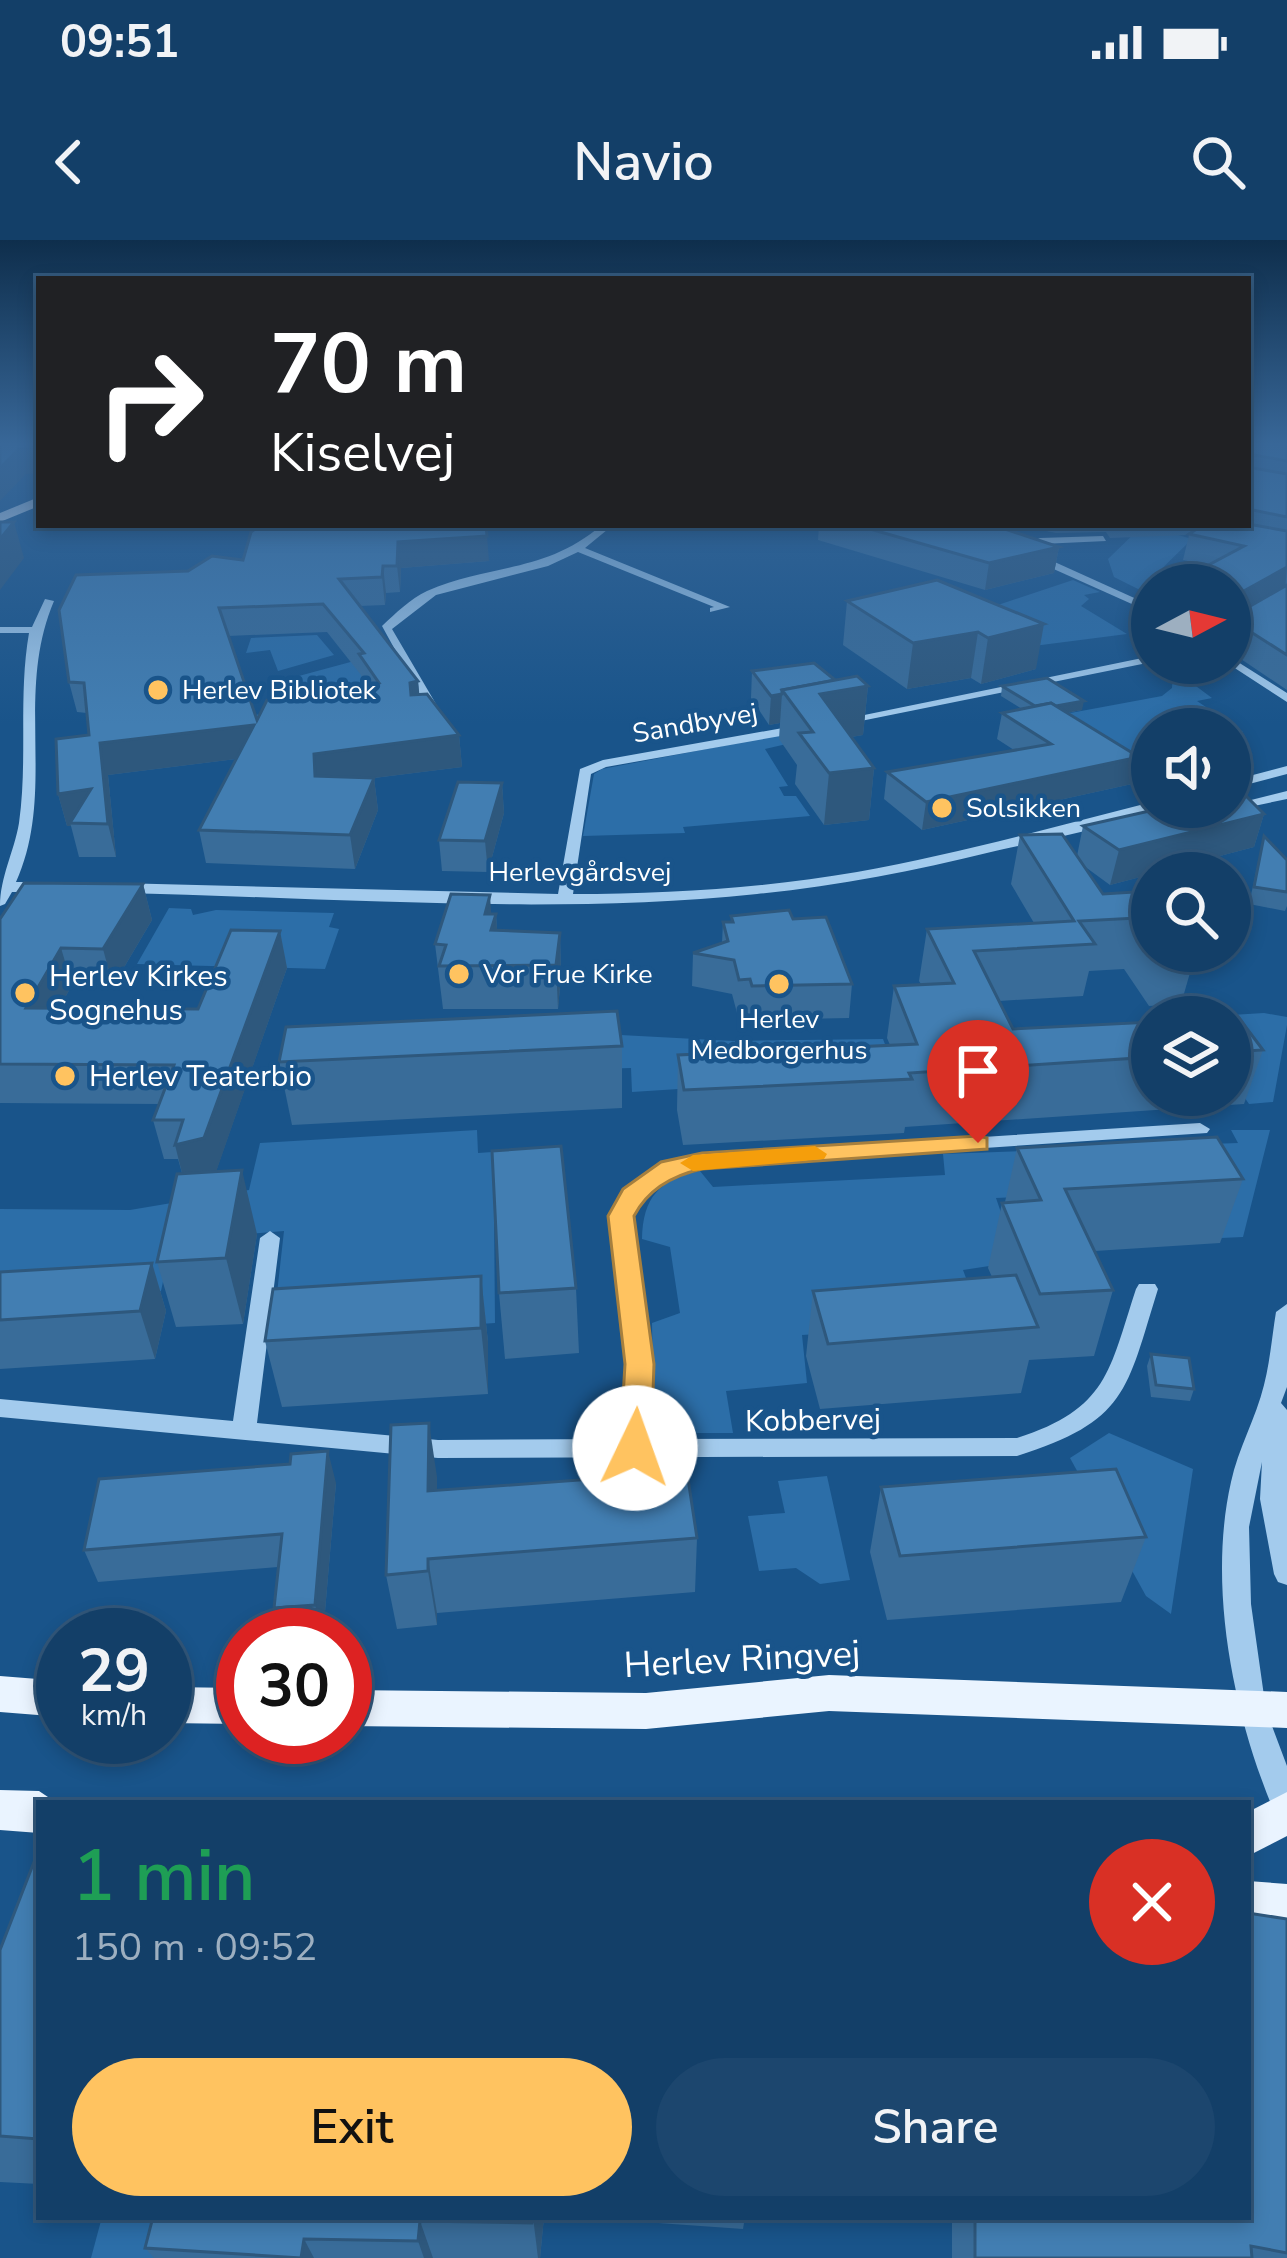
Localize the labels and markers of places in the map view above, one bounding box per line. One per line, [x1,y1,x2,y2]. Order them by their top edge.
place label: Herlev Bibliotek [182,672,377,709]
marker: Herlev Bibliotek [145,677,171,703]
place label: Solsikken [966,790,1081,827]
marker: Solsikken [929,795,955,821]
place label: Herlev Kirkes Sognehus [49,956,228,1031]
place label: Vor Frue Kirke [482,956,653,993]
marker: Vor Frue Kirke [446,961,472,987]
marker: Herlev Medborgerhus [766,971,792,997]
marker: Herlev Kirkes Sognehus [12,980,38,1006]
place label: Herlev Medborgerhus [691,1001,867,1069]
pin [927,1020,1029,1143]
place label: Herlev Teaterbio [89,1056,312,1097]
marker: Herlev Teaterbio [52,1063,78,1089]

